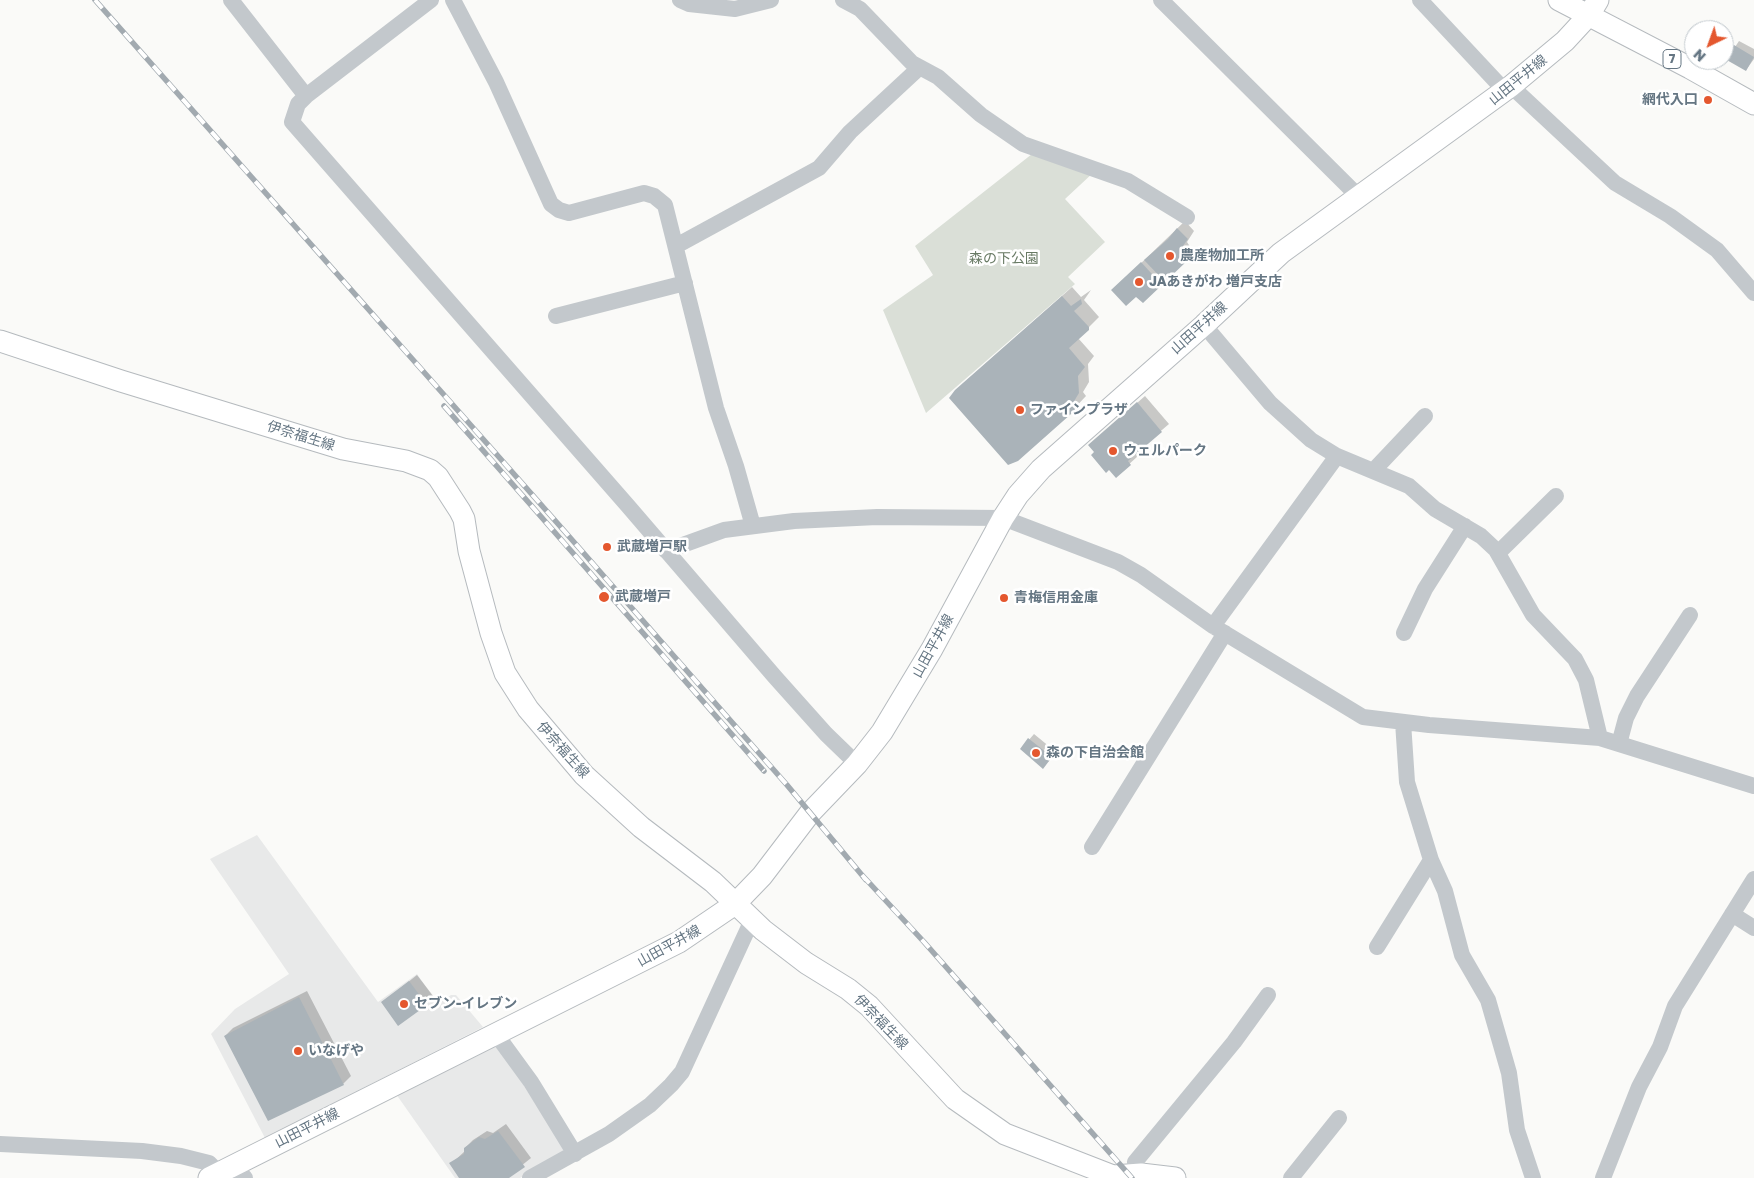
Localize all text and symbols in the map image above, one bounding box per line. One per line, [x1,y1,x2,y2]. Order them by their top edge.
north arrow [1684,20,1734,70]
text: N [1690,46,1709,66]
road number: 7 [1663,50,1681,68]
street label: 山田平井線 [1486,51,1550,109]
place label: 網代入口 [1642,92,1698,108]
marker: 網代入口 [1702,94,1714,106]
place label: 農産物加工所 [1180,248,1264,264]
marker: 農産物加工所 [1164,250,1176,262]
park label: 森の下公園 [969,251,1039,267]
place label: JAあきがわ 増戸支店 [1149,274,1282,290]
marker: JAあきがわ 増戸支店 [1133,276,1145,288]
street label: 山田平井線 [1167,298,1231,358]
place label: ファインプラザ [1030,402,1128,418]
marker: ファインプラザ [1014,404,1026,416]
street label: 伊奈福生線 [265,418,337,454]
place label: ウェルパーク [1123,443,1207,459]
marker: ウェルパーク [1107,445,1119,457]
place label: 武蔵増戸駅 [617,539,687,555]
marker: 武蔵増戸駅 [601,541,613,553]
place label: 武蔵増戸 [615,589,671,605]
marker: 武蔵増戸 [597,590,611,604]
place label: 青梅信用金庫 [1014,590,1098,606]
marker: 青梅信用金庫 [998,592,1010,604]
street label: 山田平井線 [909,611,957,681]
street label: 伊奈福生線 [533,718,593,782]
place label: 森の下自治会館 [1046,745,1144,761]
marker: 森の下自治会館 [1030,747,1042,759]
street label: 山田平井線 [634,922,704,970]
street label: 伊奈福生線 [851,991,911,1053]
place label: セブン-イレブン [414,996,517,1012]
marker: セブン-イレブン [398,998,410,1010]
place label: いなげや [308,1043,364,1059]
marker: いなげや [292,1045,304,1057]
street label: 山田平井線 [272,1105,342,1151]

